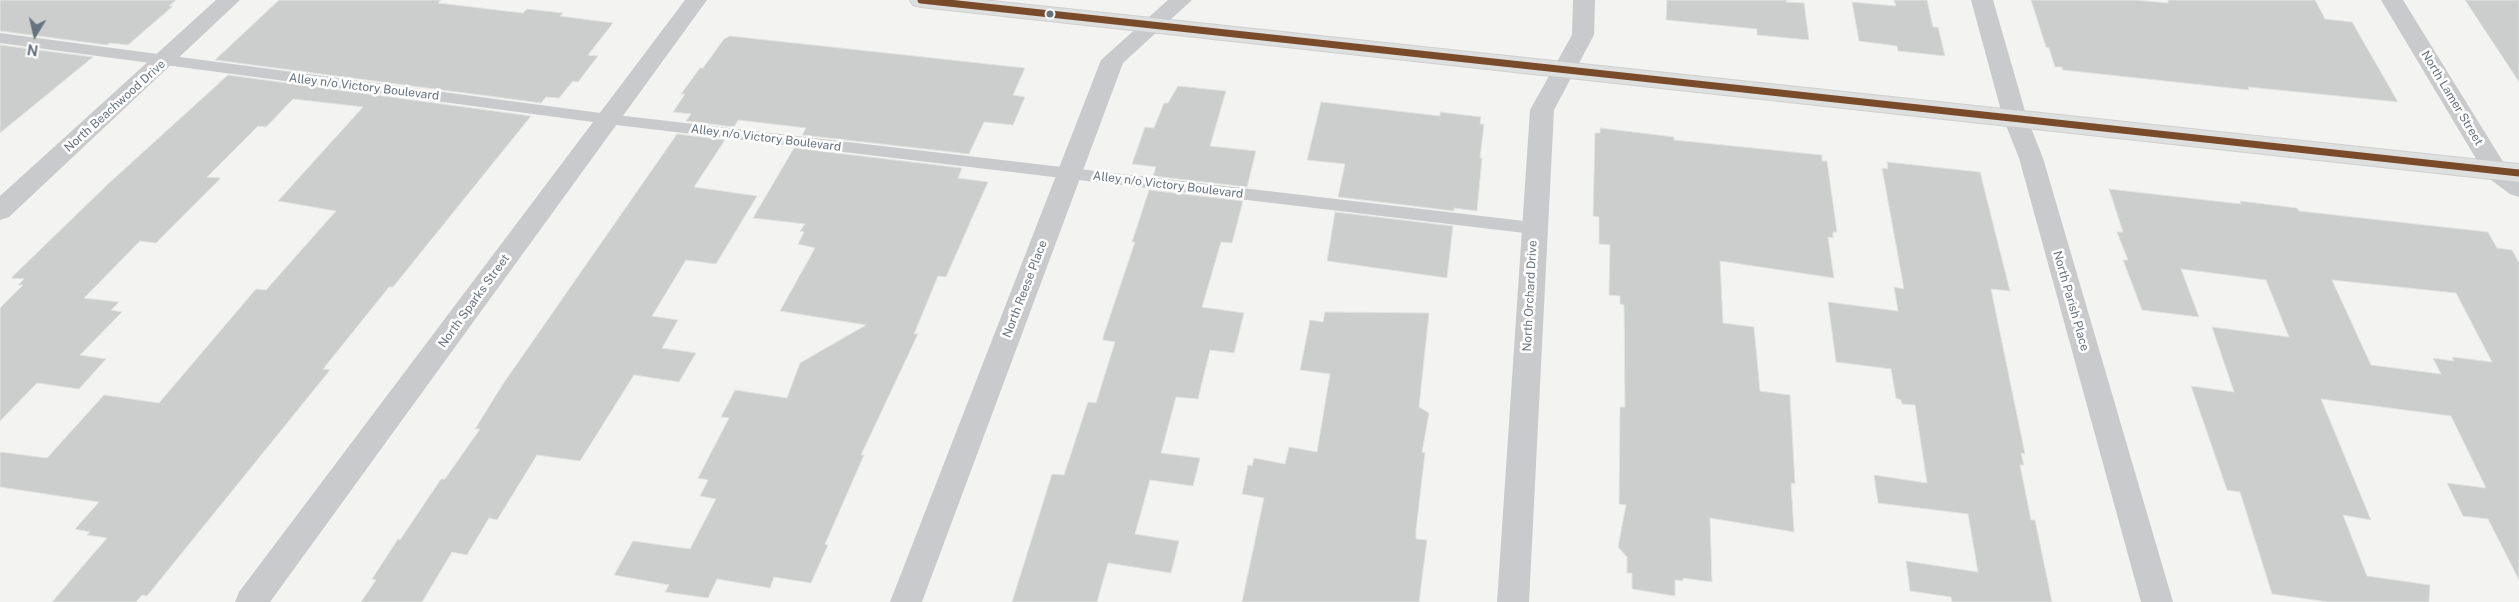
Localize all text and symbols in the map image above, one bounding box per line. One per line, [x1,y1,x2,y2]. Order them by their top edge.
unlabelled marker [1045,9,1055,19]
north arrow [10,10,60,60]
text: N [26,41,39,59]
street label: North Lamer Street [2418,48,2486,148]
street label: North Beachwood Drive [62,57,168,155]
street label: Alley n/o Victory Boulevard [288,71,440,103]
street label: Alley n/o Victory Boulevard [690,122,842,154]
street label: Alley n/o Victory Boulevard [1092,169,1244,201]
street label: North Reese Place [1000,238,1050,340]
street label: North Orchard Drive [1520,240,1540,352]
street label: North Parish Place [2050,249,2092,353]
street label: North Sparks Street [435,252,513,350]

